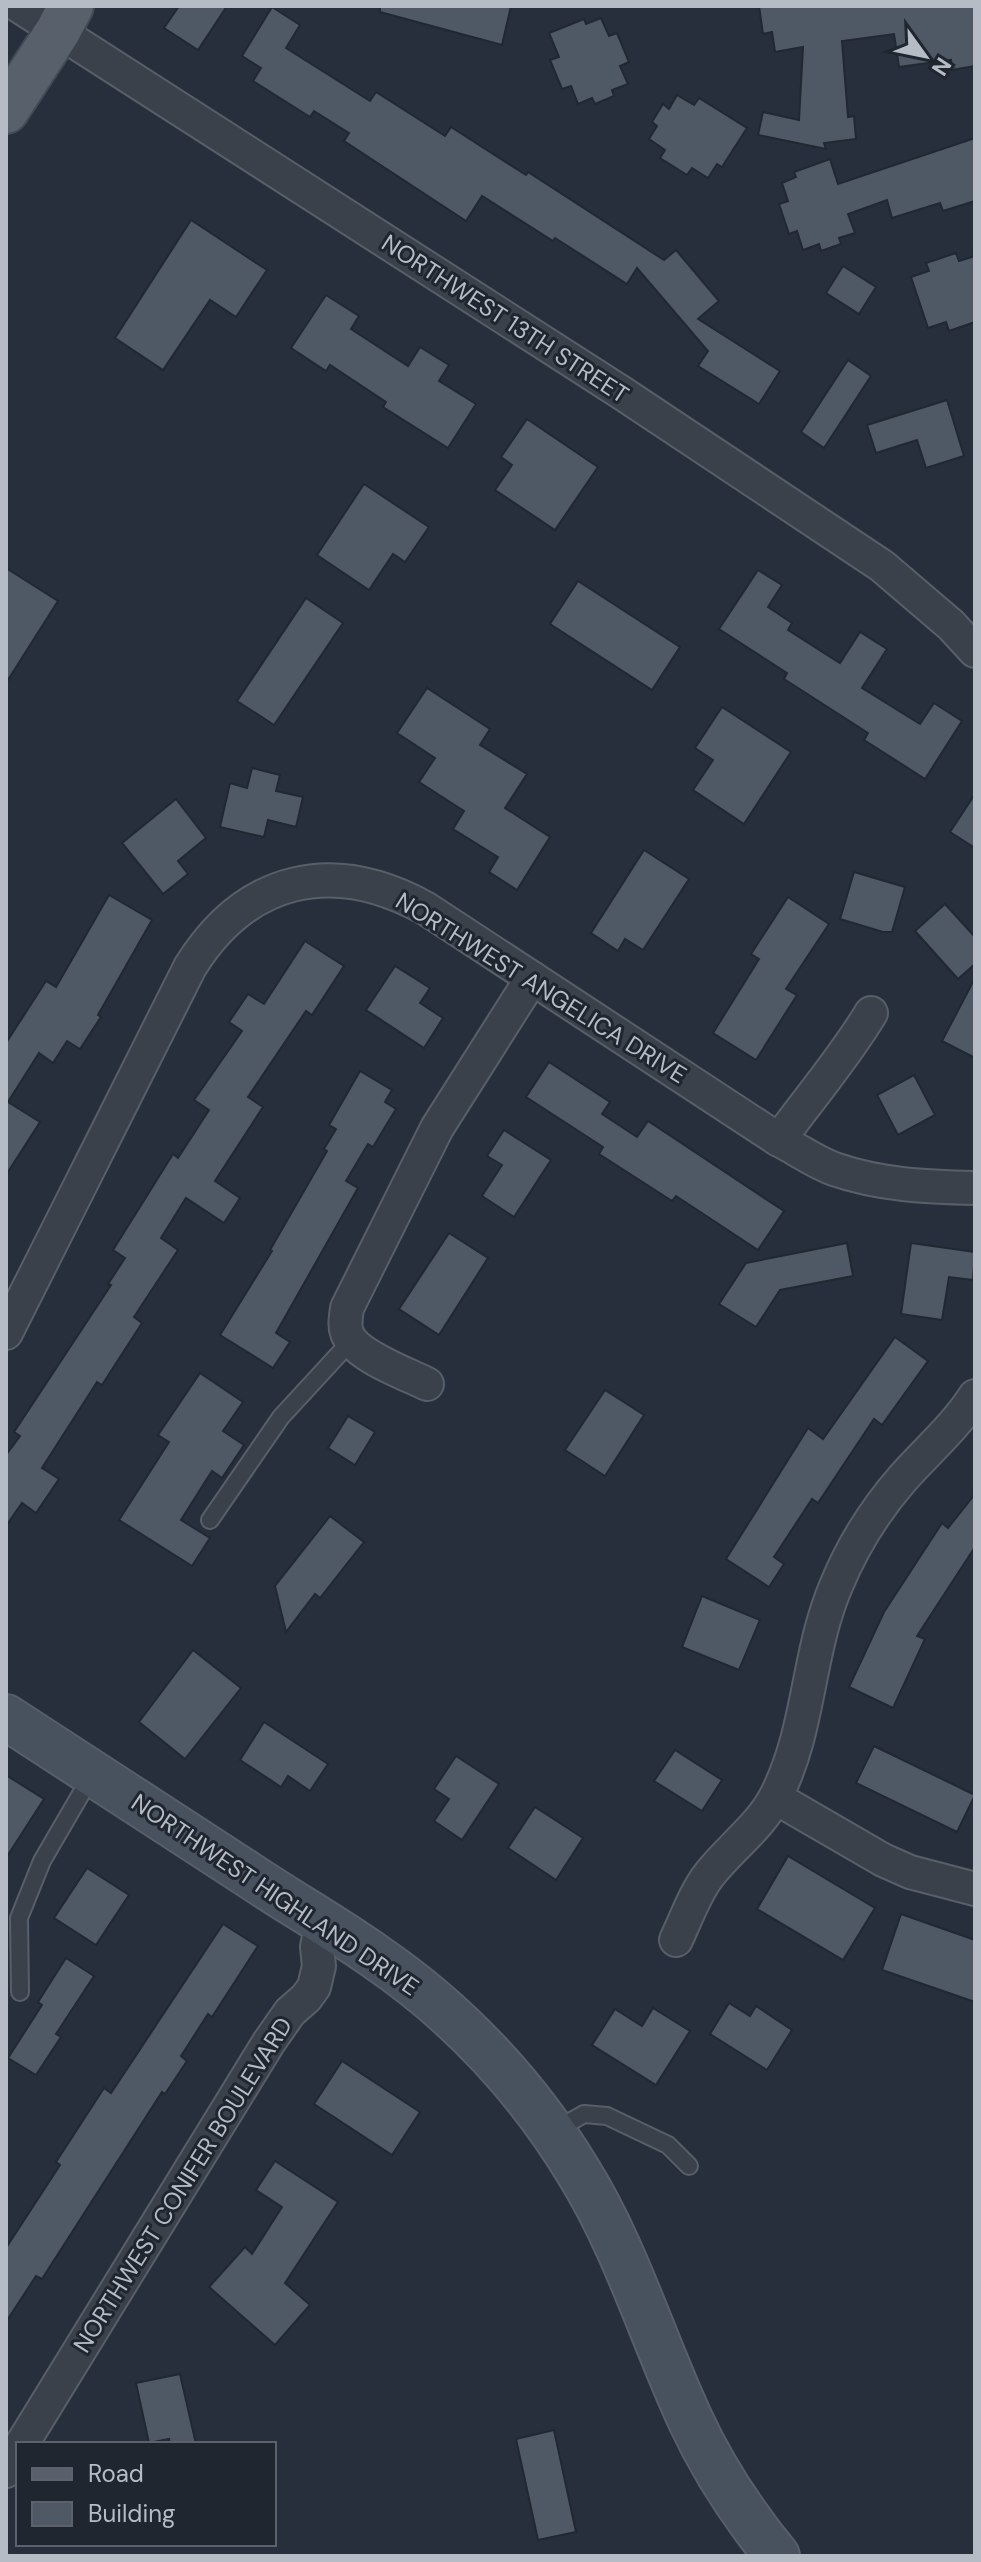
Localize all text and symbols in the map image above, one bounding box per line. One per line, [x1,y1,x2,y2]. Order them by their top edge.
north arrow [885,16,965,96]
text: N [925,52,958,81]
street label: NORTHWEST 13TH STREET [376,227,635,410]
street label: NORTHWEST ANGELICA DRIVE [390,885,692,1090]
street label: NORTHWEST HIGHLAND DRIVE [126,1787,425,2002]
street label: NORTHWEST CONIFER BOULEVARD [66,2011,299,2358]
legend [16,2442,276,2546]
text: Road [88,2458,144,2489]
text: Building [88,2498,175,2529]

